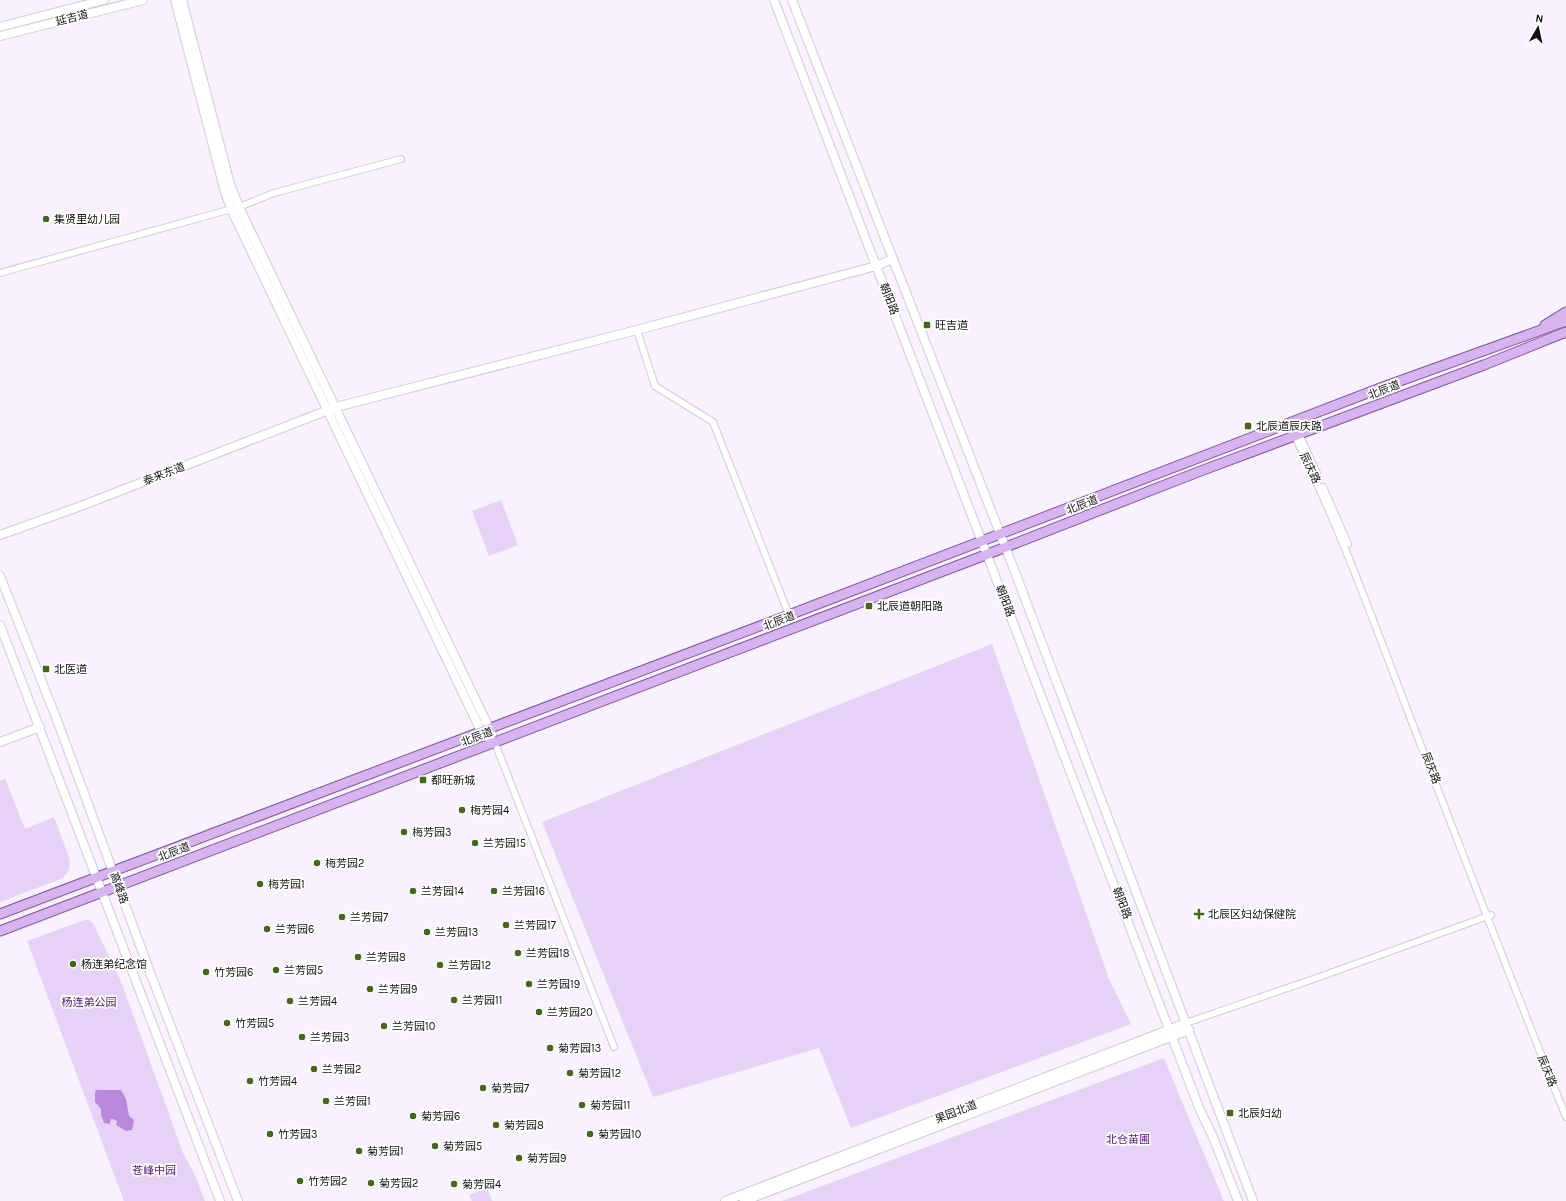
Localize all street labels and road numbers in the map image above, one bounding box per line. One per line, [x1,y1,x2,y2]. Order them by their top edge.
street label: 延吉道 [54,8,90,28]
street label: 朝阳路 [877,281,901,317]
street label: 北辰道 [1366,378,1402,402]
street label: 辰庆路 [1297,450,1323,486]
street label: 泰来东道 [141,460,187,488]
street label: 北辰道 [1064,493,1100,517]
street label: 朝阳路 [993,583,1017,619]
street label: 北辰道 [761,609,797,633]
street label: 北辰道 [459,725,495,749]
street label: 辰庆路 [1419,750,1443,786]
street label: 北辰道 [156,840,192,864]
street label: 高峰路 [107,870,131,906]
street label: 朝阳路 [1110,885,1134,921]
street label: 辰庆路 [1535,1053,1559,1089]
street label: 果园北道 [933,1098,979,1126]

